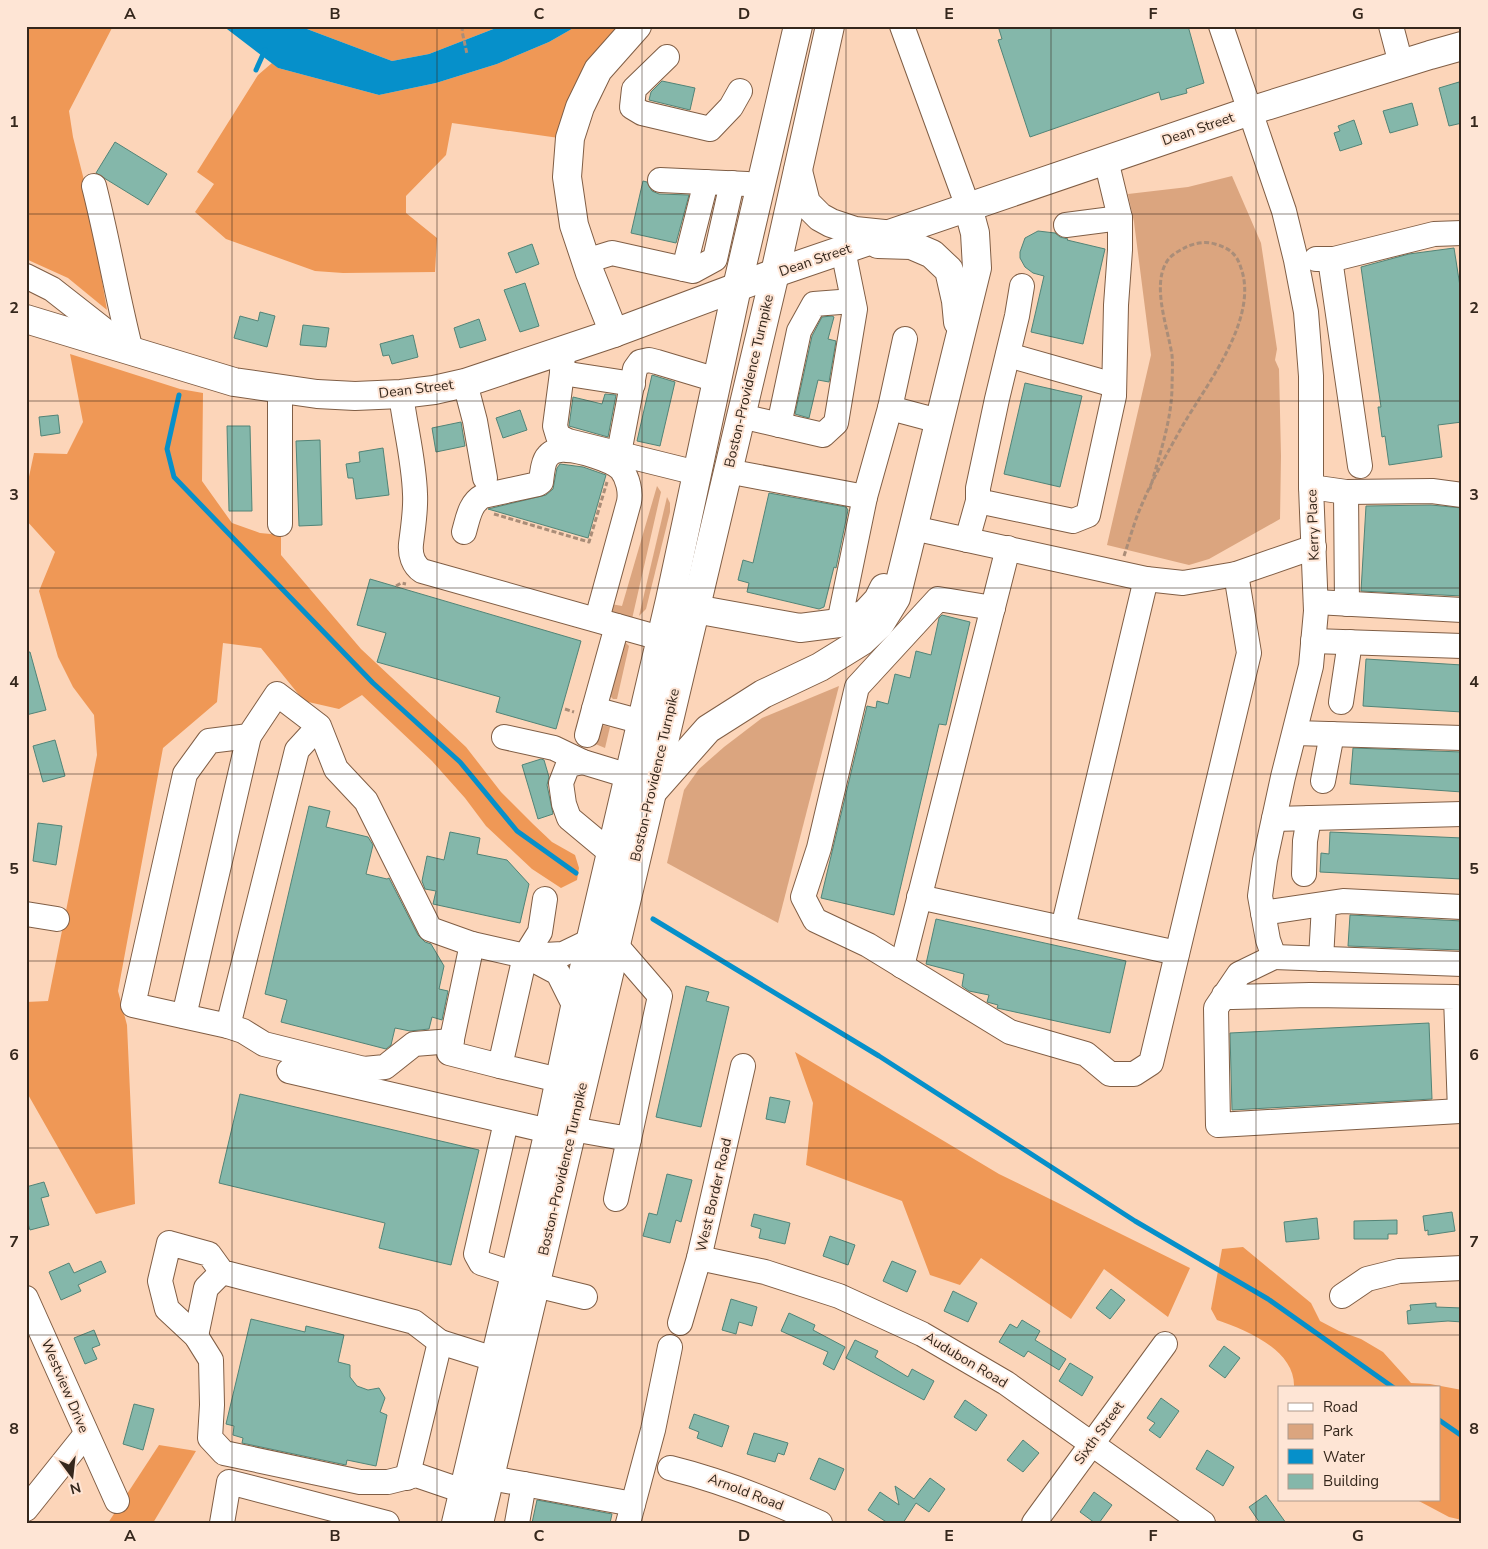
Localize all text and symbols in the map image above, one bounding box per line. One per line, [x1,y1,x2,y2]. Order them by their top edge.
text: A [124,3,136,25]
text: B [329,3,341,25]
text: C [534,3,545,25]
text: D [738,3,750,25]
text: E [944,3,954,25]
text: F [1149,3,1158,25]
text: G [1352,3,1364,25]
street label: Dean Street [1159,108,1237,150]
text: 1 [9,111,19,133]
text: 1 [1469,111,1479,133]
street label: Dean Street [776,239,854,281]
street label: Boston-Providence Turnpike [720,293,778,469]
text: 2 [9,297,19,319]
text: 2 [1469,297,1479,319]
street label: Dean Street [378,375,454,403]
text: 3 [9,484,19,506]
text: 3 [1469,484,1479,506]
street label: Kerry Place [1302,489,1324,561]
text: 4 [9,671,19,693]
text: 4 [1469,671,1479,693]
street label: Boston-Providence Turnpike [626,687,684,863]
text: 5 [9,858,19,880]
text: 5 [1469,858,1479,880]
text: 6 [9,1044,19,1066]
text: 6 [1469,1044,1479,1066]
street label: Boston-Providence Turnpike [534,1081,592,1257]
street label: West Border Road [692,1136,736,1254]
text: 7 [9,1231,19,1253]
text: 7 [1469,1231,1479,1253]
street label: Audubon Road [921,1328,1011,1392]
street label: Westview Drive [37,1336,93,1436]
legend [1278,1386,1440,1502]
street label: Sixth Street [1070,1397,1128,1468]
text: Road [1323,1397,1358,1417]
text: 8 [9,1418,19,1440]
text: 8 [1469,1418,1479,1440]
text: Park [1323,1421,1353,1441]
text: Water [1323,1447,1366,1467]
north arrow [48,1452,98,1502]
street label: Arnold Road [706,1469,786,1515]
text: Building [1323,1471,1379,1491]
text: N [68,1478,83,1499]
text: A [124,1525,136,1547]
text: B [329,1525,341,1547]
text: C [534,1525,545,1547]
text: D [738,1525,750,1547]
text: E [944,1525,954,1547]
text: F [1149,1525,1158,1547]
text: G [1352,1525,1364,1547]

